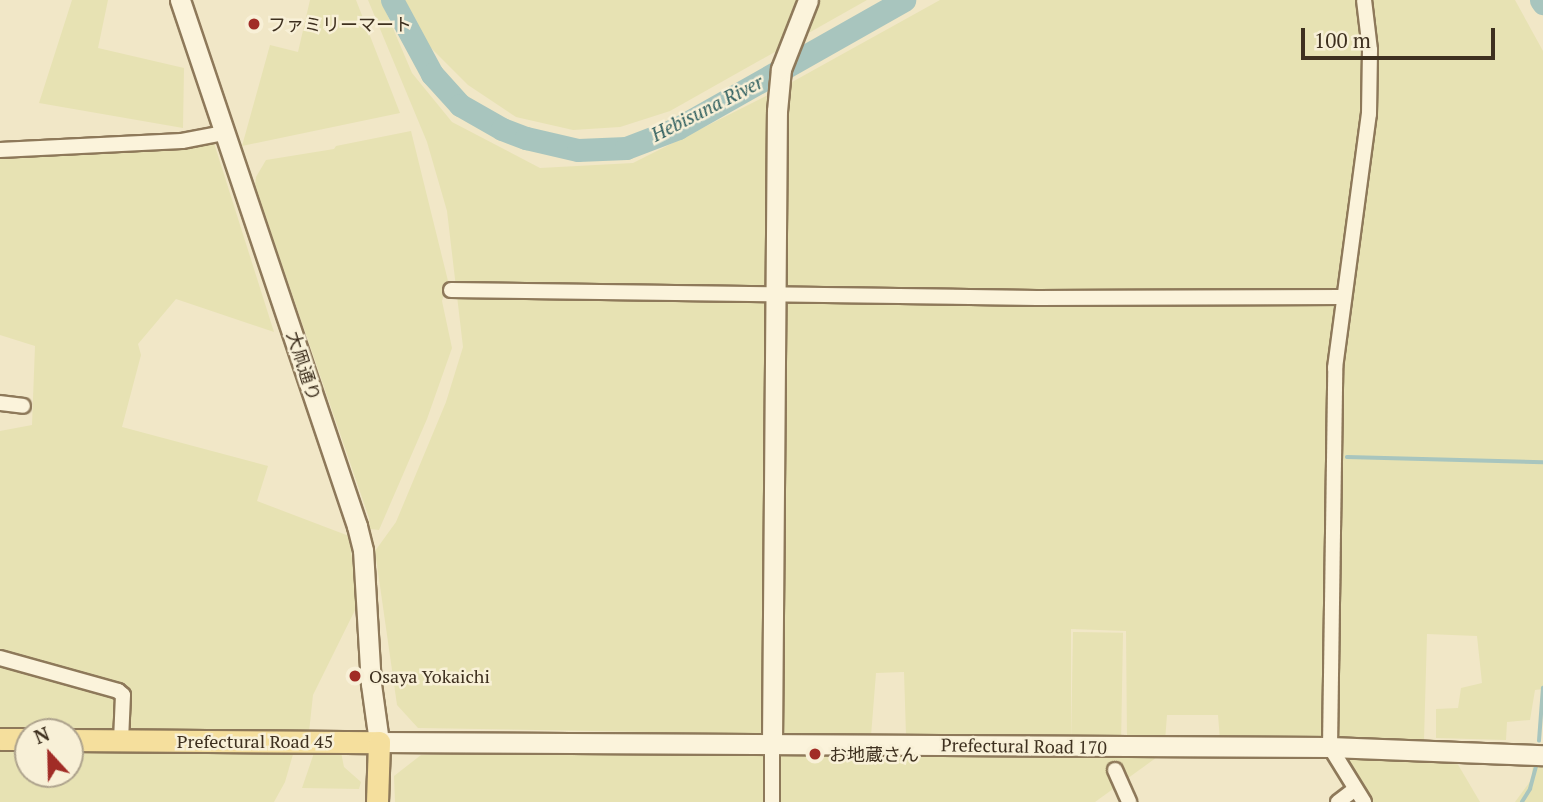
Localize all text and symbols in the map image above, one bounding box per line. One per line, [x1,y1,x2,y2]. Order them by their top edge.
place label: ファミリーマート [268,13,412,35]
scale bar [1305,14,1499,58]
marker: ファミリーマート [246,16,262,32]
text: 100 m [1314,26,1371,54]
water label: Hebisuna River [647,70,767,146]
street label: 大凧通り [283,328,325,404]
place label: Osaya Yokaichi [369,665,490,687]
marker: Osaya Yokaichi [347,668,363,684]
north arrow [14,718,84,788]
text: N [30,721,53,749]
street label: Prefectural Road 45 [177,730,333,752]
street label: Prefectural Road 170 [941,734,1107,758]
place label: お地蔵さん [829,743,919,765]
marker: お地蔵さん [807,746,823,762]

